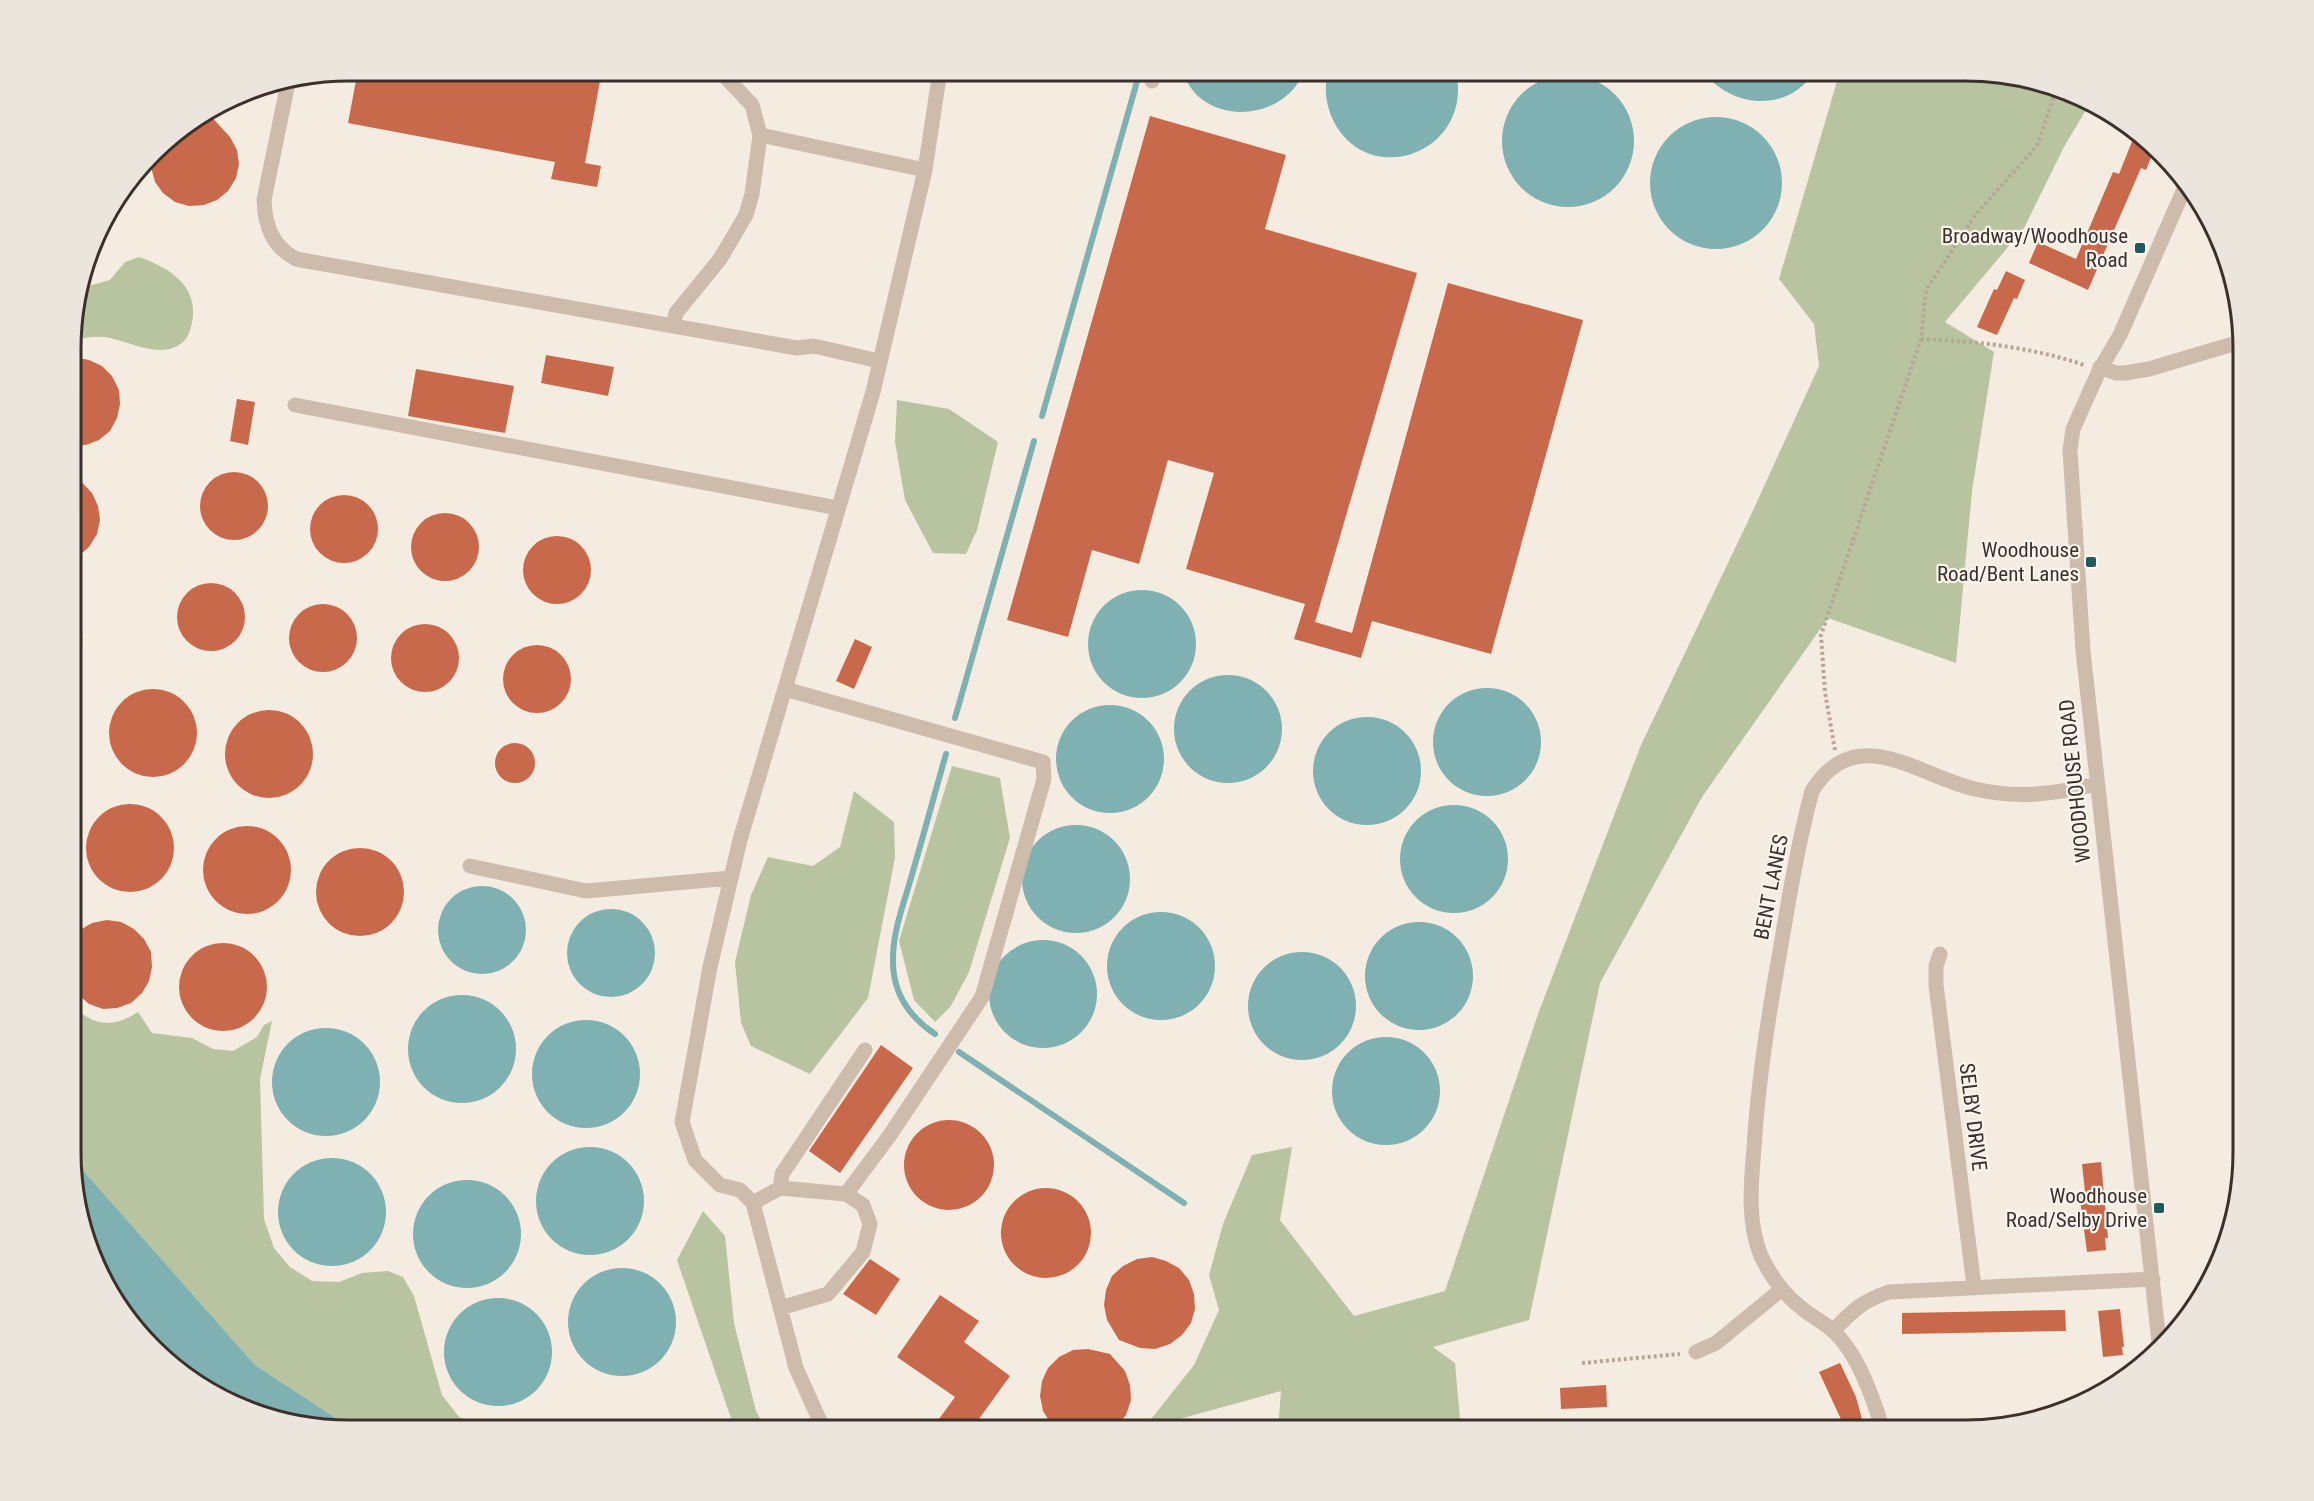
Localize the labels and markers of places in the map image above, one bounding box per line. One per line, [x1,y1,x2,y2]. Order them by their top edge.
place label: Broadway/Woodhouse Road [1942,224,2128,272]
marker: Broadway/Woodhouse Road [2133,241,2147,255]
place label: Woodhouse Road/Bent Lanes [1937,538,2079,586]
marker: Woodhouse Road/Bent Lanes [2084,555,2098,569]
place label: Woodhouse Road/Selby Drive [2006,1184,2147,1232]
marker: Woodhouse Road/Selby Drive [2152,1201,2166,1215]

